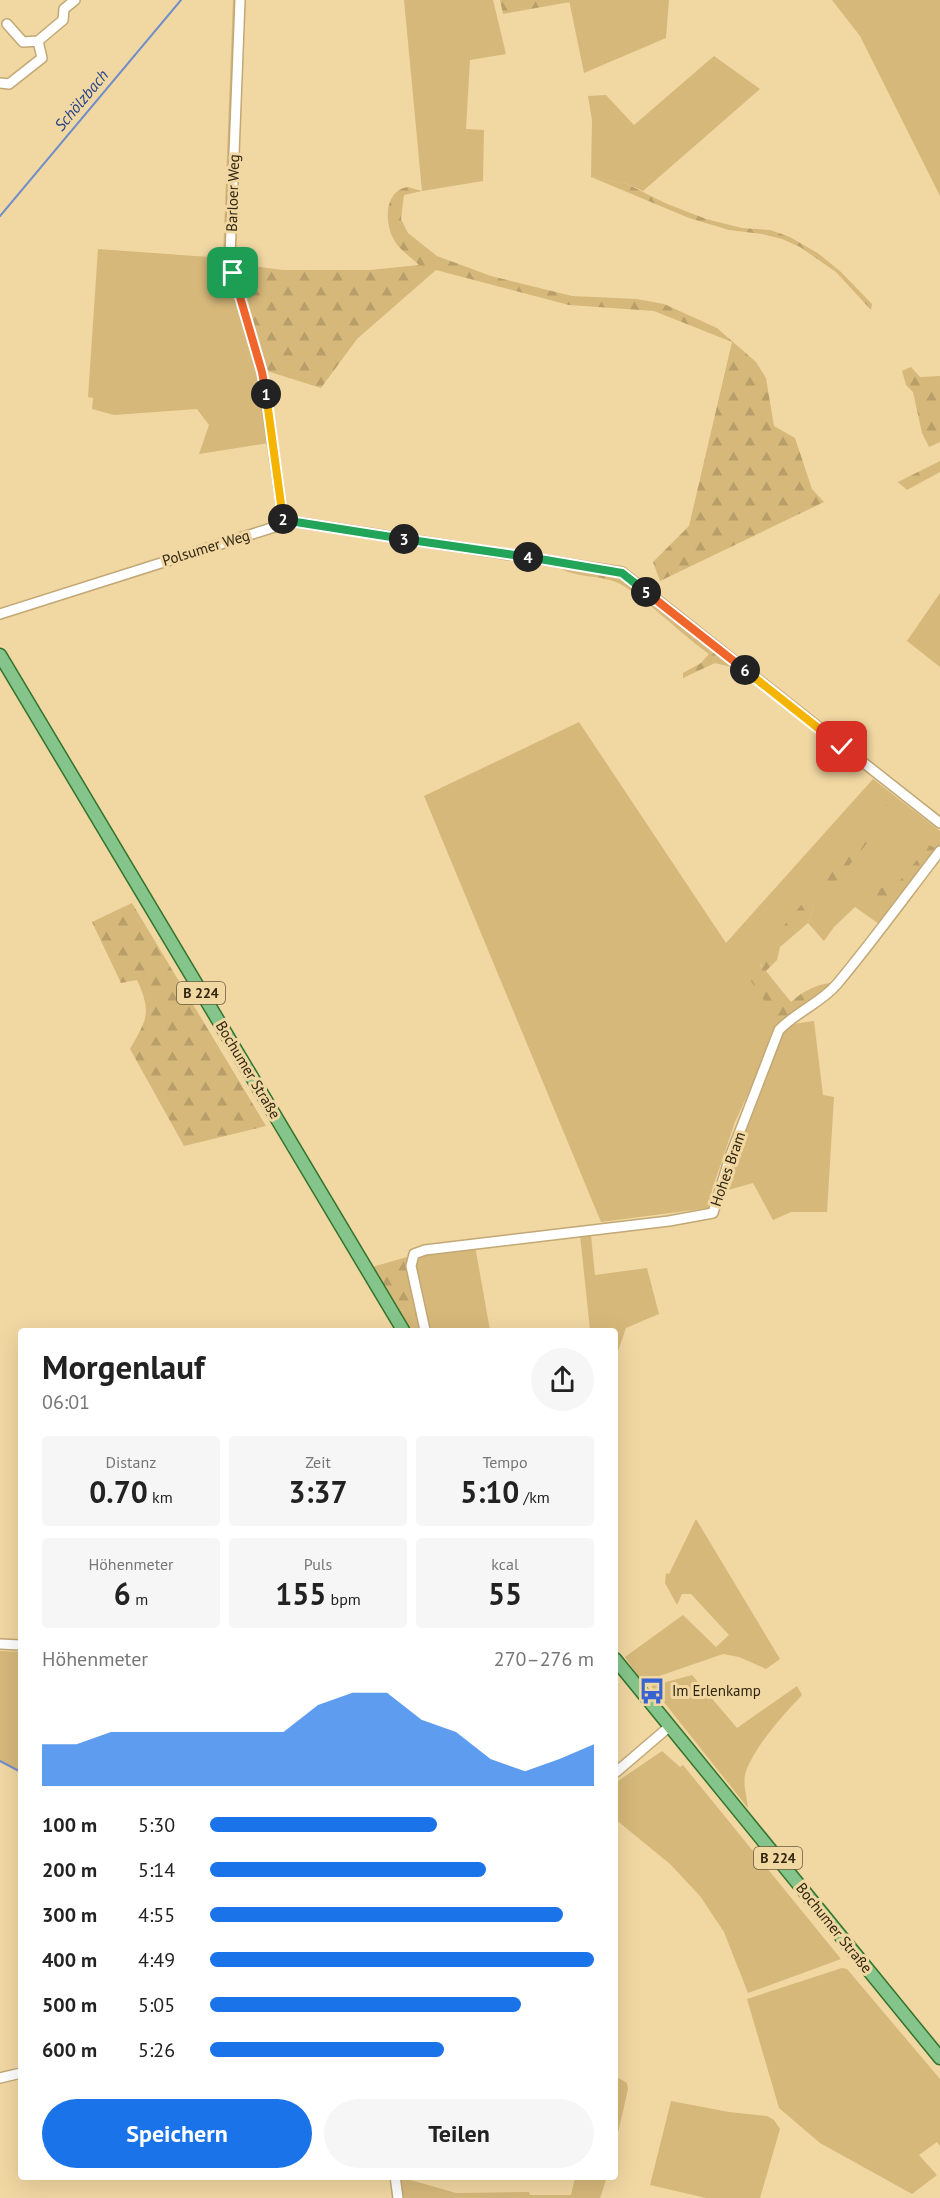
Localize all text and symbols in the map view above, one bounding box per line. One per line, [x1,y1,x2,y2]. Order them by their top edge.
water label: Schölzbach [50,65,112,135]
street label: Barloer Weg [222,154,243,232]
pin [207,247,258,298]
icon: arrive [216,256,249,289]
pin: 1 [251,379,281,409]
text: 1 [261,384,271,404]
pin: 2 [268,504,298,534]
text: 2 [278,509,288,529]
pin: 3 [389,524,419,554]
street label: Polsumer Weg [160,525,252,570]
text: 3 [399,529,409,549]
pin: 4 [513,542,543,572]
text: 4 [523,547,533,567]
pin: 5 [631,577,661,607]
text: 5 [641,582,651,602]
pin: 6 [730,655,760,685]
text: 6 [740,660,750,680]
pin [816,721,867,772]
icon: check [825,730,858,763]
road number: B 224 [177,982,225,1004]
street label: Bochumer Straße [212,1017,285,1122]
street label: Hohes Bram [706,1129,749,1209]
text: Morgenlauf [42,1345,205,1388]
button: share [531,1348,594,1411]
text: 06:01 [42,1389,90,1415]
text: Distanz [106,1452,156,1472]
text: Zeit [305,1452,331,1472]
text: Tempo [482,1452,528,1472]
text: 0.70 [89,1472,148,1511]
text: 3:37 [288,1472,348,1511]
text: 5:10 [460,1472,519,1511]
text: km [148,1487,173,1507]
text: /km [519,1487,550,1507]
text: Höhenmeter [89,1554,173,1574]
text: Puls [304,1554,332,1574]
text: kcal [491,1554,519,1574]
text: 6 [114,1574,131,1613]
text: 155 [275,1574,326,1613]
text: 55 [488,1574,522,1613]
text: m [131,1589,148,1609]
text: bpm [326,1589,361,1609]
text: Höhenmeter [42,1646,148,1672]
text: 270–276 m [494,1646,594,1672]
bus stop icon: Im Erlenkamp [637,1676,667,1706]
place label: Im Erlenkamp [672,1681,761,1700]
text: 100 m [42,1812,97,1838]
text: 5:30 [138,1812,175,1838]
road number: B 224 [754,1847,802,1869]
text: 200 m [42,1857,97,1883]
text: 5:14 [138,1857,175,1883]
street label: Bochumer Straße [792,1879,877,1977]
text: 300 m [42,1902,97,1928]
text: 4:55 [138,1902,175,1928]
text: 400 m [42,1947,97,1973]
text: 4:49 [138,1947,175,1973]
text: 500 m [42,1992,97,2018]
text: 5:05 [138,1992,175,2018]
text: 600 m [42,2037,97,2063]
text: 5:26 [138,2037,175,2063]
button: Speichern [42,2099,312,2168]
button: Teilen [324,2099,594,2168]

